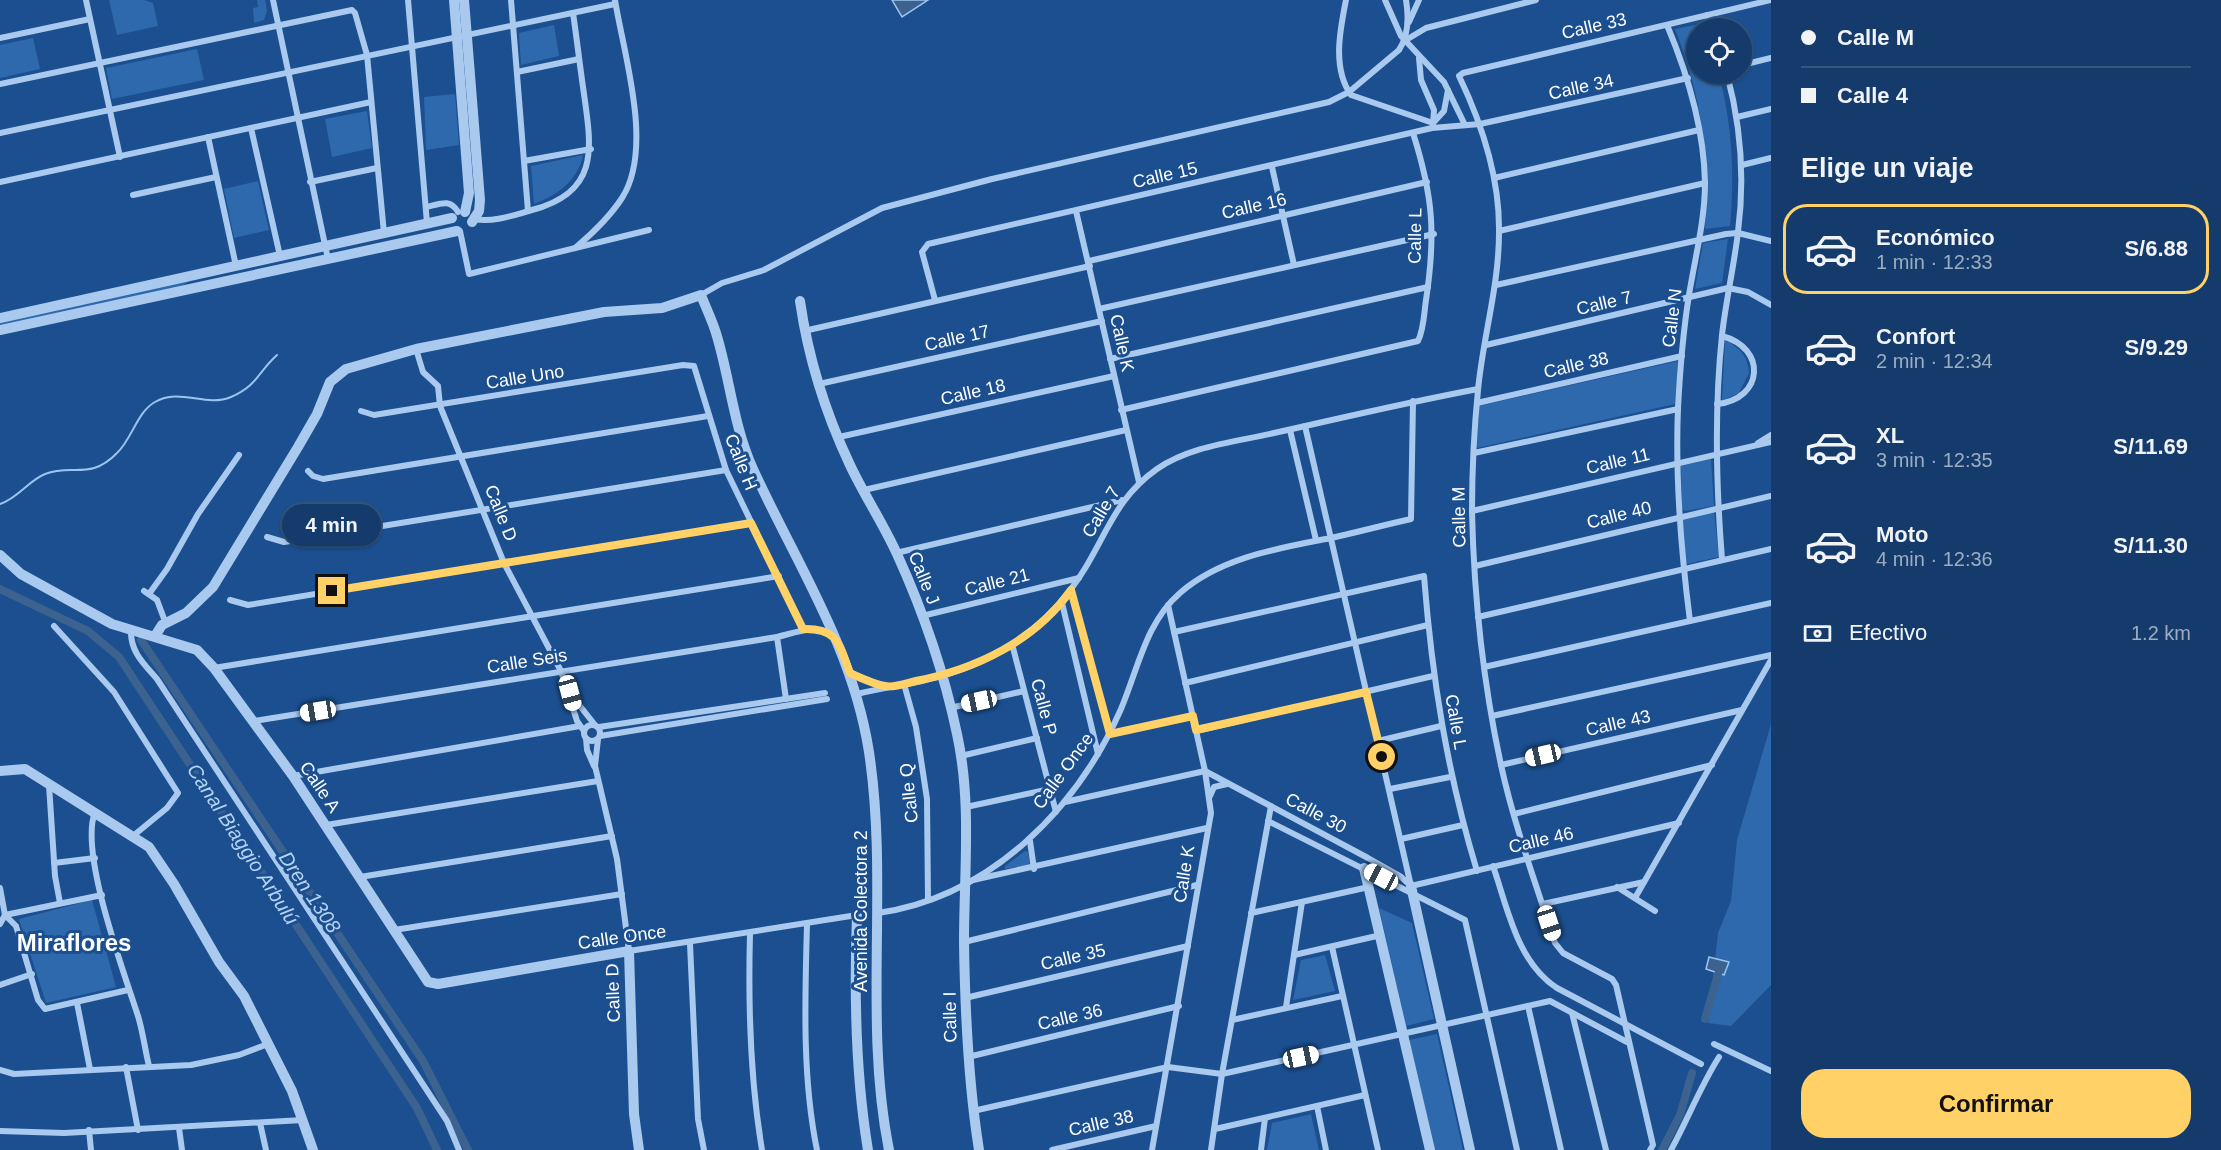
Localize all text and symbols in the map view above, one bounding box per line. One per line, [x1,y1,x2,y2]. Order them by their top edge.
street label: Calle 33 [1560,9,1628,43]
map controls [1686,18,1752,84]
button: locate [1686,18,1752,84]
text: Calle M [1837,25,1914,50]
street label: Calle 34 [1547,70,1615,104]
text: Calle 4 [1837,83,1908,108]
text: Elige un viaje [1801,153,1974,183]
street label: Calle 15 [1131,158,1199,192]
street label: Calle 16 [1220,189,1288,223]
street label: Calle L [1405,208,1425,264]
icon: car [1804,222,1858,276]
text: Económico [1876,225,1995,250]
text: S/6.88 [2124,236,2188,261]
text: 1 min · 12:33 [1876,251,1993,273]
street label: Calle 7 [1574,287,1634,319]
street label: Calle N [1658,287,1686,349]
street label: Calle K [1106,313,1138,373]
street label: Calle 17 [923,321,991,355]
icon: car [1804,321,1858,375]
text: Confort [1876,324,1955,349]
text: S/9.29 [2124,335,2188,360]
street label: Calle 38 [1542,348,1610,382]
text: 2 min · 12:34 [1876,350,1993,372]
street label: Calle Uno [484,361,566,393]
street label: Calle 18 [939,375,1007,409]
icon: car [1804,420,1858,474]
text: XL [1876,423,1904,448]
street label: Calle H [721,431,761,493]
text: S/11.69 [2113,434,2188,459]
street label: Calle 11 [1584,444,1652,478]
text: 3 min · 12:35 [1876,449,1993,471]
street label: Calle D [481,482,521,544]
street label: Calle 7 [1078,483,1124,541]
street label: Calle M [1448,486,1470,548]
street label: Calle 40 [1585,497,1653,533]
callout: 4 min [282,504,382,546]
text: 4 min [305,514,358,536]
icon: car [1804,519,1858,573]
text: Moto [1876,522,1929,547]
text: S/11.30 [2113,533,2188,558]
text: 4 min · 12:36 [1876,548,1993,570]
street label: Calle J [904,549,944,607]
street label: Calle 21 [963,564,1031,600]
route end [318,577,345,604]
icon: cash [1801,617,1834,650]
text: Efectivo [1849,620,1927,645]
text: 1.2 km [2131,622,2191,644]
street label: Calle Seis [485,645,569,677]
car [557,673,583,713]
street label: Calle P [1027,676,1061,738]
car [960,688,998,714]
street label: Calle L [1441,693,1471,751]
car [299,699,337,723]
street label: Calle 43 [1584,706,1652,740]
street label: Calle Once [1029,729,1097,813]
car [1523,742,1563,768]
route start [1368,743,1395,770]
street label: Calle A [296,758,344,816]
water label: Canal Biaggio Arbulú [183,760,303,928]
street label: Calle Q [896,762,922,824]
street label: Calle 30 [1282,789,1350,837]
street label: Calle 46 [1507,823,1575,857]
street label: Avenida Colectora 2 [851,830,871,992]
street label: Calle K [1170,844,1198,904]
water label: Dren 1308 [275,847,345,937]
car [1361,861,1401,893]
car [1535,903,1563,943]
street label: Calle Once [577,921,667,953]
district label: Miraflores [17,929,131,956]
street label: Calle 35 [1039,940,1107,974]
street label: Calle D [602,963,624,1023]
street label: Calle I [940,991,960,1043]
street label: Calle 36 [1036,1000,1104,1034]
car [1282,1044,1320,1070]
button: Confirmar [1801,1069,2191,1138]
street label: Calle 38 [1067,1106,1135,1140]

